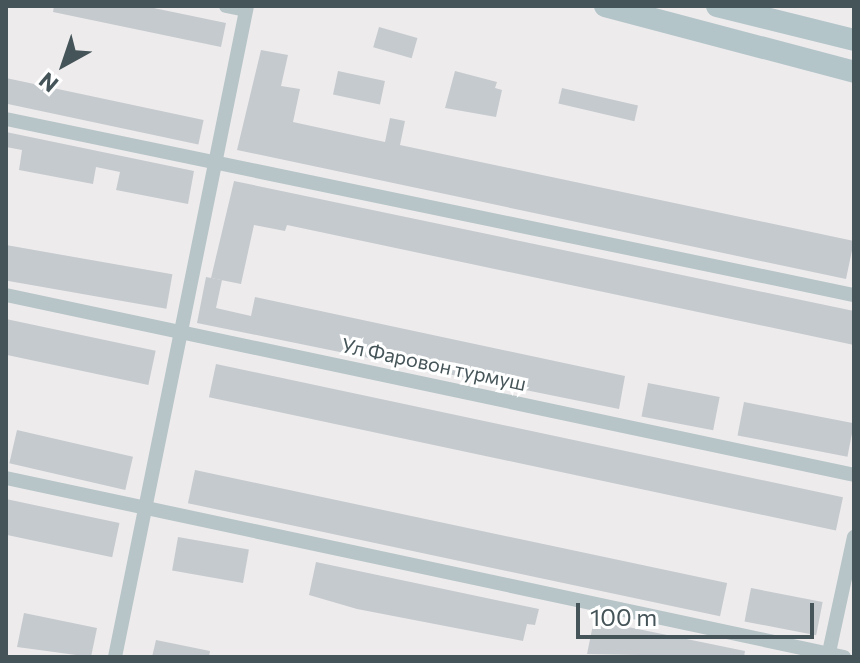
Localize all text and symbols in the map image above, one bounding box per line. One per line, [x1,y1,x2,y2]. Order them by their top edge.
north arrow [24,24,104,104]
text: N [33,67,63,98]
street label: Ул Фаровон турмуш [339,333,529,395]
scale bar [580,587,818,637]
text: 100 m [590,602,657,631]

